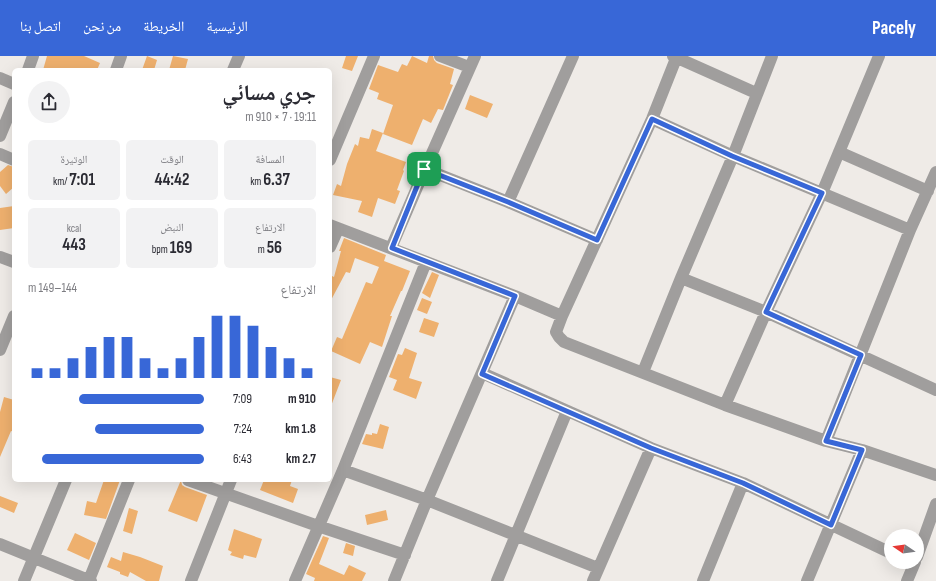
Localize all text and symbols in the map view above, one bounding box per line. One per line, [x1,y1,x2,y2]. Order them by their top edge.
text: Pacely [872,17,916,40]
text: اتصل بنا [20,18,61,35]
text: من نحن [83,18,121,35]
text: الخريطة [143,18,184,35]
text: الرئيسية [206,18,248,35]
text: جري مسائي [222,80,316,107]
button: share [28,81,70,123]
text: 19:11 · 7 × 910 m [245,109,316,125]
pin [407,152,441,186]
text: الوتيرة [61,153,87,166]
text: الوقت [160,153,184,166]
text: المسافة [255,153,285,166]
icon: arrive [413,158,435,180]
text: 7:01 [69,170,95,190]
text: 44:42 [154,170,190,190]
text: 6.37 [263,170,290,190]
text: /km [53,175,69,188]
text: km [250,175,263,188]
text: النبض [160,221,184,234]
text: الارتفاع [255,221,285,234]
text: kcal [67,222,81,235]
text: 443 [62,235,86,255]
text: 169 [170,238,192,258]
text: 56 [267,238,282,258]
text: bpm [152,243,170,256]
text: m [258,243,267,256]
text: 144–149 m [28,280,77,296]
text: الارتفاع [281,282,316,298]
text: 7:09 [233,391,252,407]
text: 910 m [288,391,316,407]
text: 7:24 [234,421,252,437]
text: 1.8 km [285,421,316,437]
text: 6:43 [233,451,252,467]
text: 2.7 km [286,451,316,467]
north arrow [884,529,924,569]
map controls [884,529,924,569]

